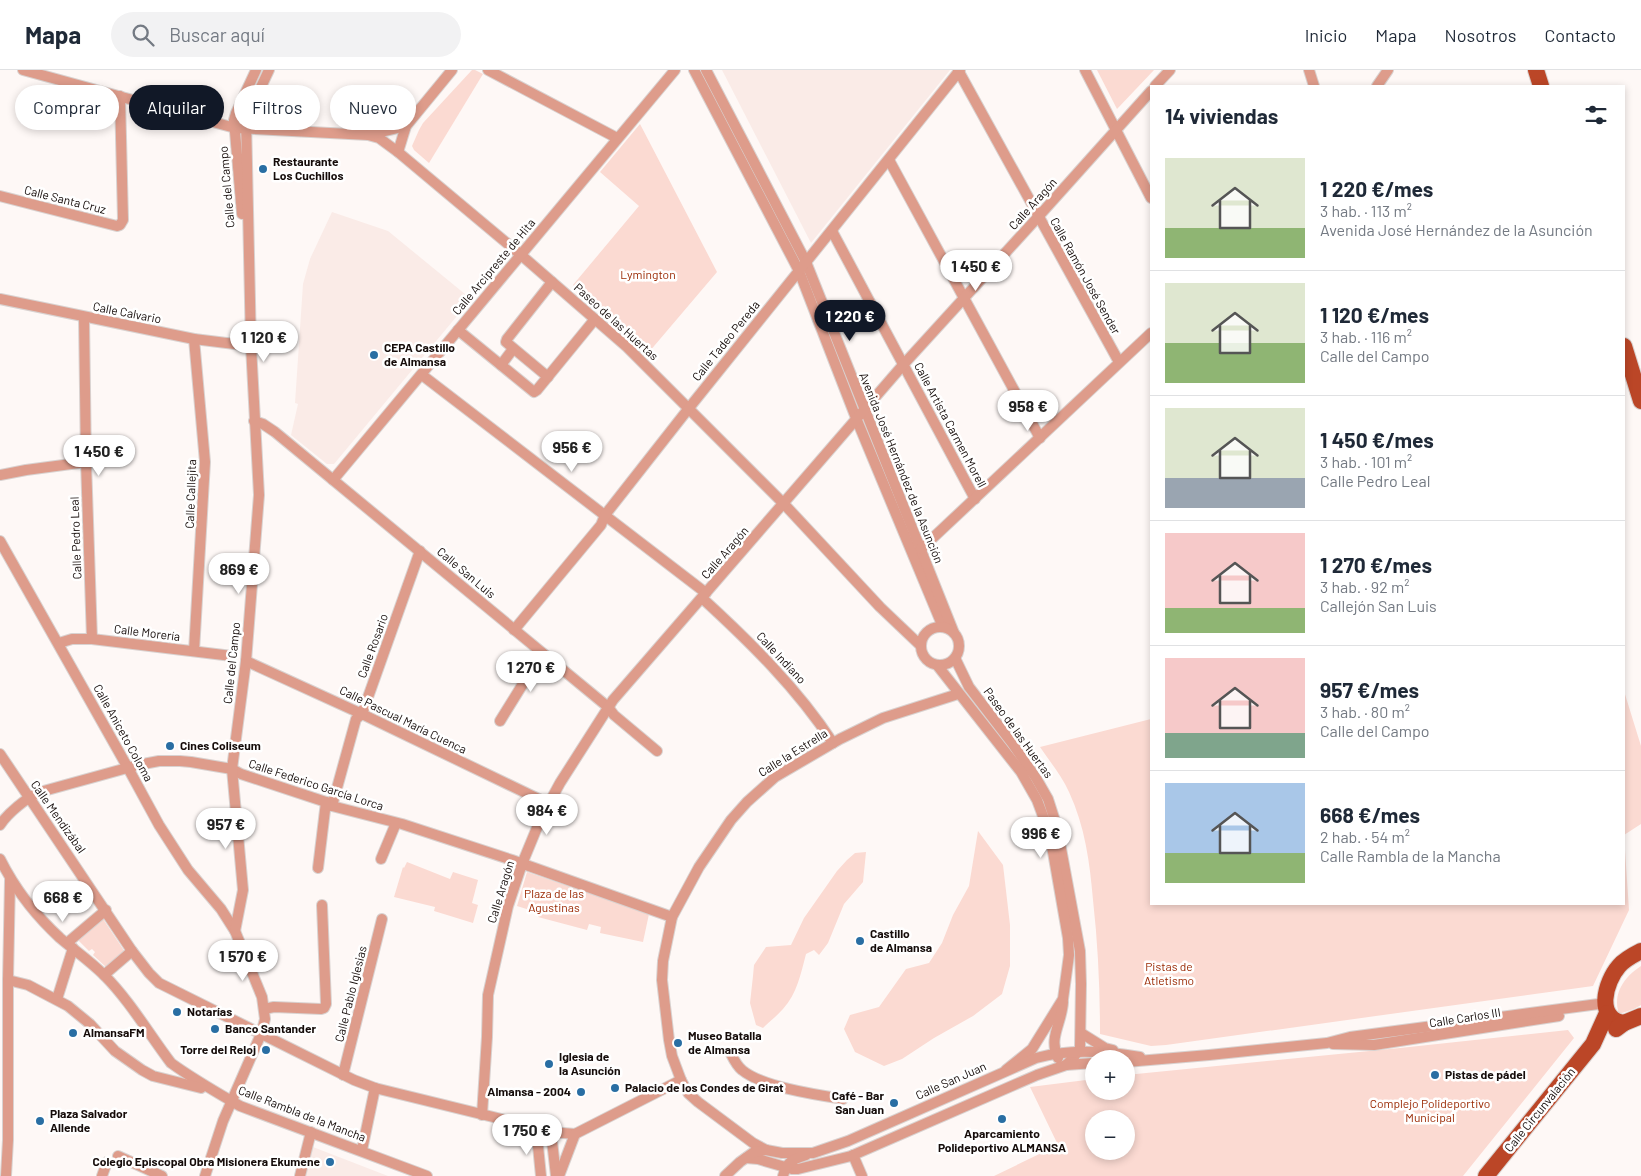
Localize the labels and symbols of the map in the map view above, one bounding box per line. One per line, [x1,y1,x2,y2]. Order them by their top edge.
street label: Calle del Campo [215,146,237,229]
place label: Restaurante Los Cuchillos [273,154,343,182]
marker: Restaurante Los Cuchillos [257,163,269,175]
street label: Calle Aragón [1005,175,1059,232]
street label: Calle Santa Cruz [23,182,107,216]
street label: Calle Arcipreste de Hita [449,215,538,317]
street label: Calle Ramón José Sender [1048,215,1124,337]
pin: 1 450 € [930,250,1022,292]
park label: Lymington [620,267,676,281]
street label: Paseo de las Huertas [572,280,662,363]
street label: Calle Tadeo Pereda [689,297,762,383]
street label: Calle Calvario [92,299,163,326]
pin: 1 220 € [804,300,896,342]
pin: 1 120 € [218,320,310,363]
place label: CEPA Castillo de Almansa [384,340,455,368]
marker: CEPA Castillo de Almansa [368,349,380,361]
street label: Calle Artista Carmen Morell [912,360,990,489]
street label: Avenida José Hernández de la Asunción [857,370,947,565]
pin: 958 € [993,390,1063,432]
pin: 956 € [537,430,607,473]
pin: 1 450 € [53,434,145,477]
street label: Calle Callejita [182,459,198,529]
street label: Calle Pedro Leal [67,496,83,580]
street label: Calle Aragón [698,523,751,581]
street label: Calle San Luis [435,544,499,601]
pin: 869 € [204,552,274,595]
street label: Calle Rosario [354,612,390,680]
street label: Calle Morería [113,621,181,643]
street label: Calle del Campo [220,621,242,704]
street label: Calle Indiano [754,628,809,686]
pin: 1 270 € [485,650,577,693]
street label: Calle Aniceto Coloma [91,681,156,784]
street label: Calle Pascual María Cuenca [338,682,469,756]
street label: Paseo de las Huertas [981,685,1056,780]
street label: Calle la Estrella [755,725,830,779]
place label: Cines Coliseum [180,738,261,752]
marker: Cines Coliseum [164,740,176,752]
street label: Calle Federico García Lorca [247,756,386,812]
street label: Calle Mendizábal [29,777,89,855]
pin: 984 € [512,794,582,836]
pin: 957 € [191,808,261,850]
pin: 996 € [1006,816,1076,859]
street label: Calle Aragón [484,859,516,925]
pin: 668 € [28,880,98,923]
park label: Plaza de las Agustinas [524,886,584,914]
place label: Castillo de Almansa [870,926,932,954]
marker: Castillo de Almansa [854,935,866,947]
pin: 1 570 € [197,940,289,982]
street label: Calle Pablo Iglesias [331,944,369,1043]
park label: Pistas de Atletismo [1144,959,1194,987]
place label: Notarías [187,1004,232,1018]
street label: Calle Carlos III [1428,1004,1502,1030]
marker: Notarías [171,1006,183,1018]
place label: Banco Santander [225,1021,316,1035]
marker: Banco Santander [209,1023,221,1035]
place label: AlmansaFM [83,1025,145,1039]
marker: AlmansaFM [67,1027,79,1039]
place label: Museo Batalla de Almansa [688,1028,761,1056]
marker: Museo Batalla de Almansa [672,1037,684,1049]
place label: Torre del Reloj [180,1042,256,1056]
marker: Torre del Reloj [260,1044,272,1056]
place label: Iglesia de la Asunción [559,1049,620,1077]
marker: Iglesia de la Asunción [543,1058,555,1070]
street label: Calle San Juan [913,1058,988,1102]
street label: Calle Circunvalación [1501,1065,1577,1154]
place label: Pistas de pádel [1445,1067,1526,1081]
marker: Pistas de pádel [1429,1069,1441,1081]
place label: Palacio de los Condes de Girat [625,1080,784,1094]
street label: Calle Rambla de la Mancha [237,1082,368,1144]
marker: Palacio de los Condes de Girat [609,1082,621,1094]
place label: Almansa - 2004 [487,1084,571,1098]
marker: Almansa - 2004 [575,1086,587,1098]
place label: Café - Bar San Juan [832,1088,884,1116]
park label: Complejo Polideportivo Municipal [1370,1096,1490,1124]
marker: Café - Bar San Juan [888,1097,900,1109]
place label: Plaza Salvador Allende [50,1106,128,1134]
marker: Aparcamiento Polideportivo ALMANSA [996,1113,1008,1125]
pin: 1 750 € [481,1114,573,1156]
marker: Plaza Salvador Allende [34,1115,46,1127]
place label: Aparcamiento Polideportivo ALMANSA [938,1126,1066,1154]
place label: Colegio Episcopal Obra Misionera Ekumene [92,1154,320,1168]
marker: Colegio Episcopal Obra Misionera Ekumene [324,1156,336,1168]

